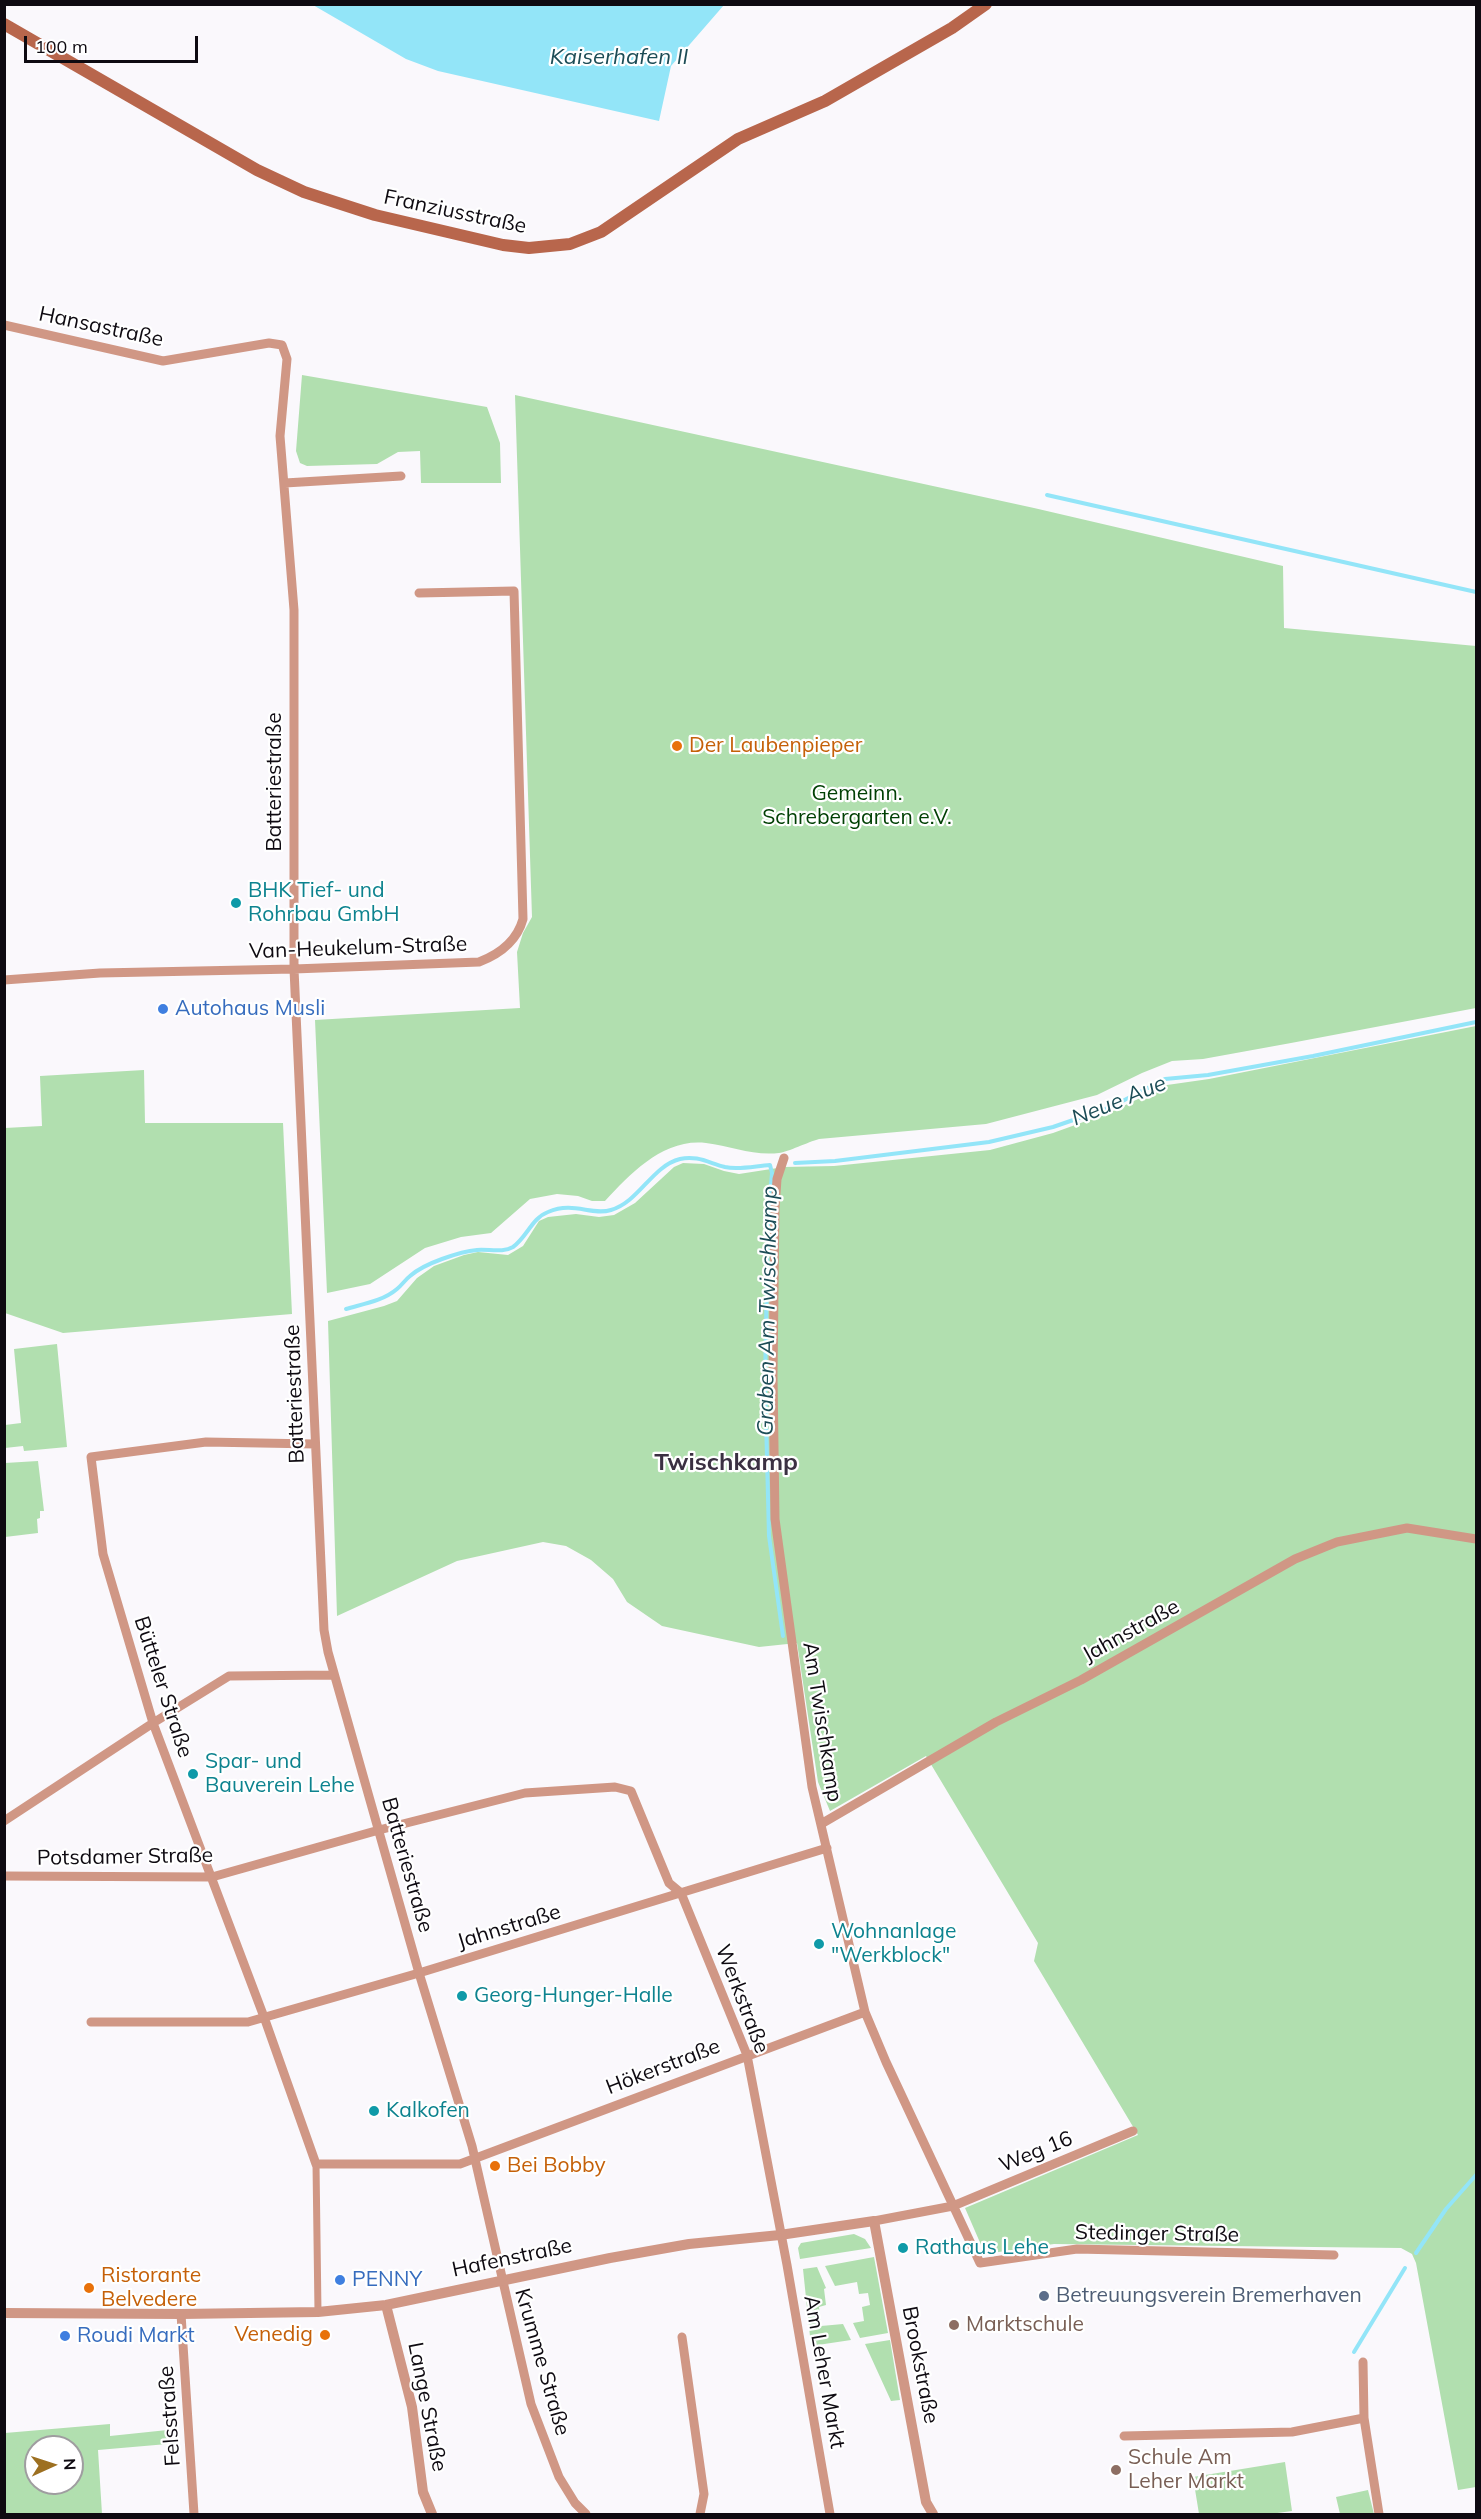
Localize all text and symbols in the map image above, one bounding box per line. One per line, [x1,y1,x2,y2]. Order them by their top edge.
scale bar [27,24,201,62]
text: 100 m [35,35,88,58]
water label: Kaiserhafen II [550,44,688,70]
street label: Franziusstraße [381,185,529,239]
street label: Hansastraße [37,302,165,352]
street label: Batteriestraße [262,712,288,852]
place label: Der Laubenpieper [689,733,862,759]
marker: Der Laubenpieper [670,739,684,753]
park label: Gemeinn. Schrebergarten e.V. [762,781,952,831]
place label: BHK Tief- und Rohrbau GmbH [248,878,399,928]
marker: BHK Tief- und Rohrbau GmbH [229,896,243,910]
street label: Van-Heukelum-Straße [248,932,468,964]
place label: Autohaus Musli [175,996,325,1022]
marker: Autohaus Musli [156,1002,170,1016]
water label: Neue Aue [1068,1070,1170,1132]
water label: Graben Am Twischkamp [753,1186,783,1436]
street label: Batteriestraße [280,1324,310,1464]
district label: Twischkamp [654,1449,798,1477]
street label: Jahnstraße [1078,1594,1184,1668]
street label: Bütteler Straße [128,1613,198,1761]
street label: Am Twischkamp [797,1640,847,1804]
place label: Spar- und Bauverein Lehe [205,1749,355,1799]
marker: Spar- und Bauverein Lehe [186,1767,200,1781]
street label: Batteriestraße [376,1795,438,1935]
street label: Potsdamer Straße [37,1843,213,1871]
street label: Jahnstraße [454,1899,564,1955]
place label: Wohnanlage "Werkblock" [831,1919,956,1969]
marker: Wohnanlage "Werkblock" [812,1937,826,1951]
street label: Werkstraße [710,1941,774,2057]
place label: Georg-Hunger-Halle [474,1983,673,2009]
marker: Georg-Hunger-Halle [455,1989,469,2003]
street label: Hökerstraße [602,2034,724,2100]
place label: Kalkofen [386,2098,470,2124]
marker: Kalkofen [367,2104,381,2118]
street label: Weg 16 [996,2126,1076,2178]
place label: Bei Bobby [507,2153,606,2179]
marker: Bei Bobby [488,2159,502,2173]
street label: Stedinger Straße [1075,2220,1239,2248]
street label: Hafenstraße [450,2233,574,2283]
place label: Rathaus Lehe [915,2235,1049,2261]
marker: Rathaus Lehe [896,2241,910,2255]
place label: Ristorante Belvedere [101,2263,201,2313]
place label: PENNY [352,2267,422,2293]
marker: PENNY [333,2273,347,2287]
marker: Ristorante Belvedere [82,2281,96,2295]
place label: Betreuungsverein Bremerhaven [1056,2283,1362,2309]
street label: Krumme Straße [509,2285,575,2439]
marker: Betreuungsverein Bremerhaven [1037,2289,1051,2303]
street label: Am Leher Markt [798,2293,850,2451]
street label: Brookstraße [896,2304,944,2426]
place label: Marktschule [966,2312,1084,2338]
marker: Marktschule [947,2318,961,2332]
place label: Venedig [234,2322,313,2348]
place label: Roudi Markt [77,2323,195,2349]
marker: Venedig [318,2328,332,2342]
marker: Roudi Markt [58,2329,72,2343]
street label: Lange Straße [402,2340,452,2474]
street label: Felsstraße [154,2365,186,2467]
north arrow [24,2435,84,2495]
place label: Schule Am Leher Markt [1128,2445,1244,2495]
text: N [60,2458,80,2471]
marker: Schule Am Leher Markt [1109,2463,1123,2477]

